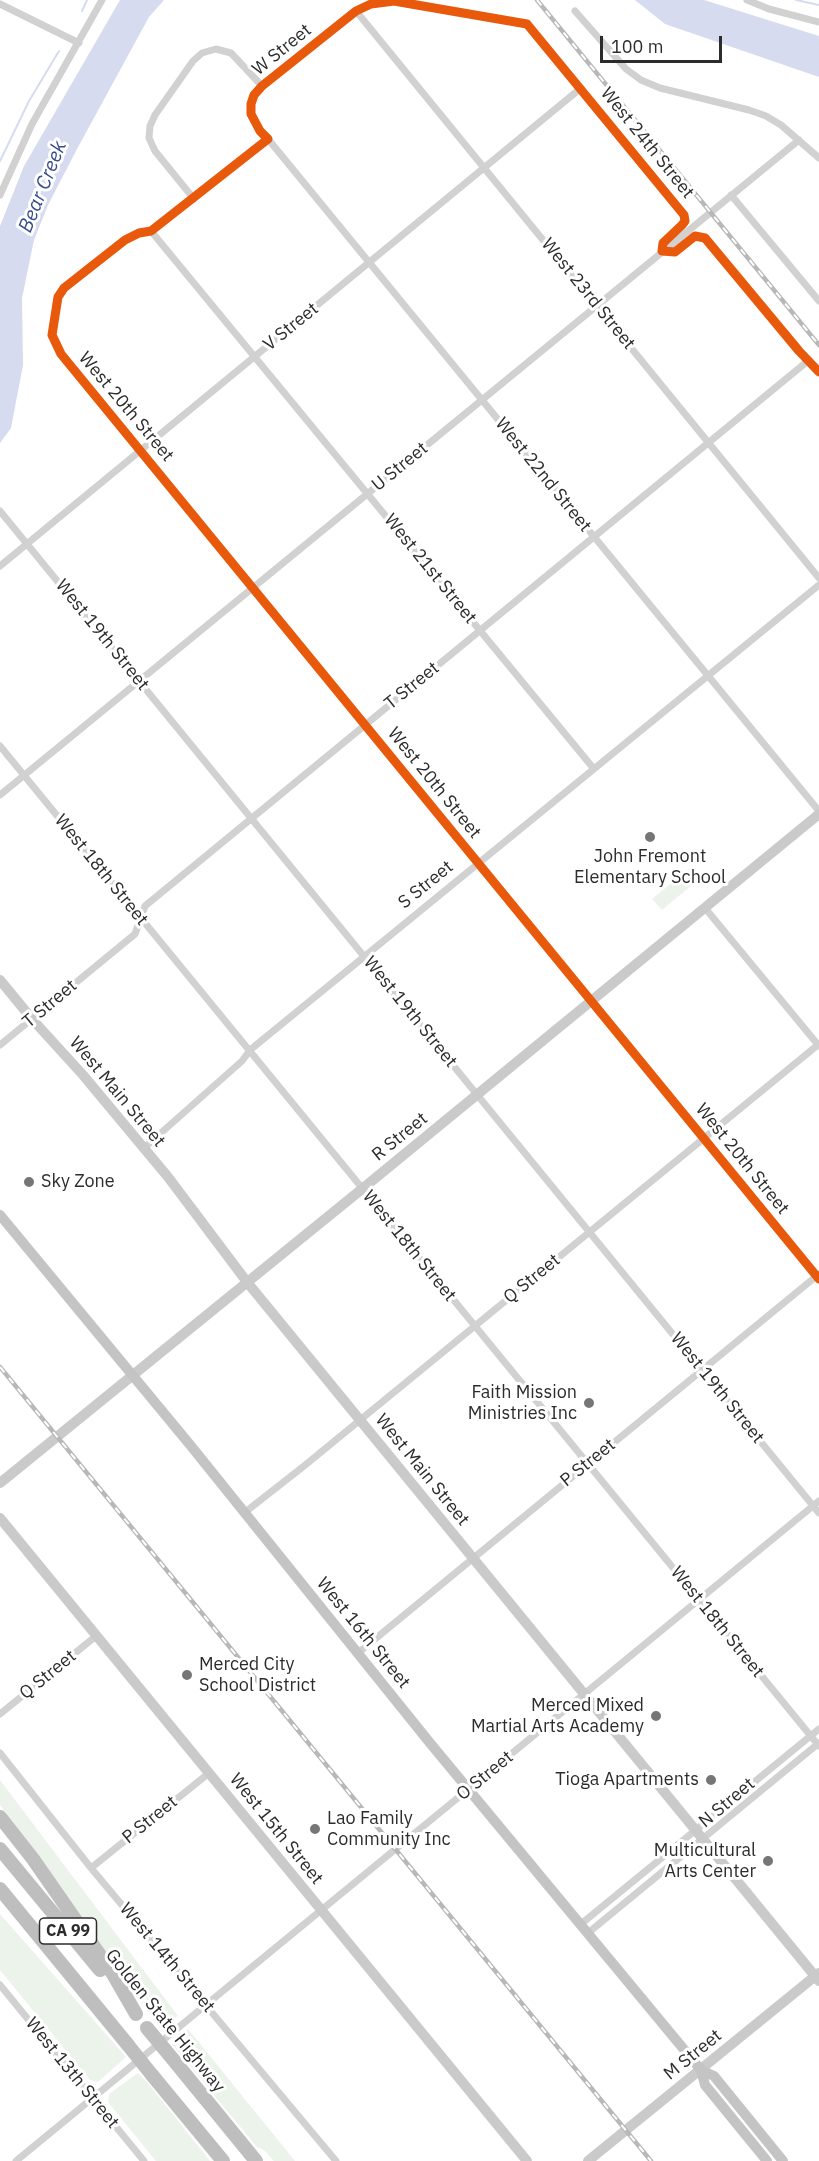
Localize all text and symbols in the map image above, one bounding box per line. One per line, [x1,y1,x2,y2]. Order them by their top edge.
street label: W Street [248,20,316,80]
scale bar [603,24,724,62]
text: 100 m [611,35,663,58]
street label: West 24th Street [596,83,698,203]
water label: Bear Creek [14,138,72,236]
street label: West 23rd Street [536,234,640,354]
street label: V Street [259,298,323,356]
street label: West 20th Street [74,348,178,466]
street label: West 22nd Street [490,414,596,536]
street label: U Street [368,438,432,496]
street label: West 21st Street [379,510,481,628]
street label: West 19th Street [51,575,153,695]
street label: T Street [380,657,444,715]
street label: West 20th Street [383,723,485,843]
street label: West 18th Street [50,810,152,930]
marker: John Fremont Elementary School [643,830,657,844]
place label: John Fremont Elementary School [574,846,726,888]
street label: S Street [394,856,458,914]
street label: West 19th Street [359,952,461,1072]
street label: T Street [19,975,81,1033]
street label: West Main Street [65,1032,169,1152]
street label: West 20th Street [691,1099,793,1219]
street label: R Street [368,1108,432,1166]
place label: Sky Zone [41,1171,115,1193]
marker: Sky Zone [22,1175,36,1189]
street label: West 18th Street [358,1186,460,1306]
street label: Q Street [499,1250,565,1308]
street label: West 19th Street [666,1328,768,1448]
place label: Faith Mission Ministries Inc [468,1382,577,1424]
marker: Faith Mission Ministries Inc [582,1396,596,1410]
street label: West Main Street [370,1410,474,1530]
street label: P Street [556,1434,620,1492]
street label: West 18th Street [666,1562,768,1682]
street label: West 16th Street [312,1573,414,1693]
street label: Q Street [15,1646,81,1704]
place label: Merced City School District [199,1654,316,1696]
marker: Merced City School District [180,1668,194,1682]
place label: Merced Mixed Martial Arts Academy [471,1695,644,1738]
marker: Merced Mixed Martial Arts Academy [649,1709,663,1723]
street label: O Street [452,1747,518,1805]
street label: West 15th Street [225,1769,327,1889]
place label: Tioga Apartments [555,1769,699,1791]
street label: N Street [695,1773,759,1833]
marker: Tioga Apartments [704,1773,718,1787]
street label: P Street [118,1791,182,1849]
place label: Lao Family Community Inc [327,1808,451,1850]
marker: Lao Family Community Inc [308,1822,322,1836]
place label: Multicultural Arts Center [654,1840,756,1882]
marker: Multicultural Arts Center [761,1854,775,1868]
street label: West 14th Street [115,1899,219,2017]
road number: CA 99 [40,1918,97,1944]
street label: Golden State Highway [101,1945,229,2097]
street label: West 13th Street [21,2013,123,2133]
street label: M Street [660,2025,726,2085]

